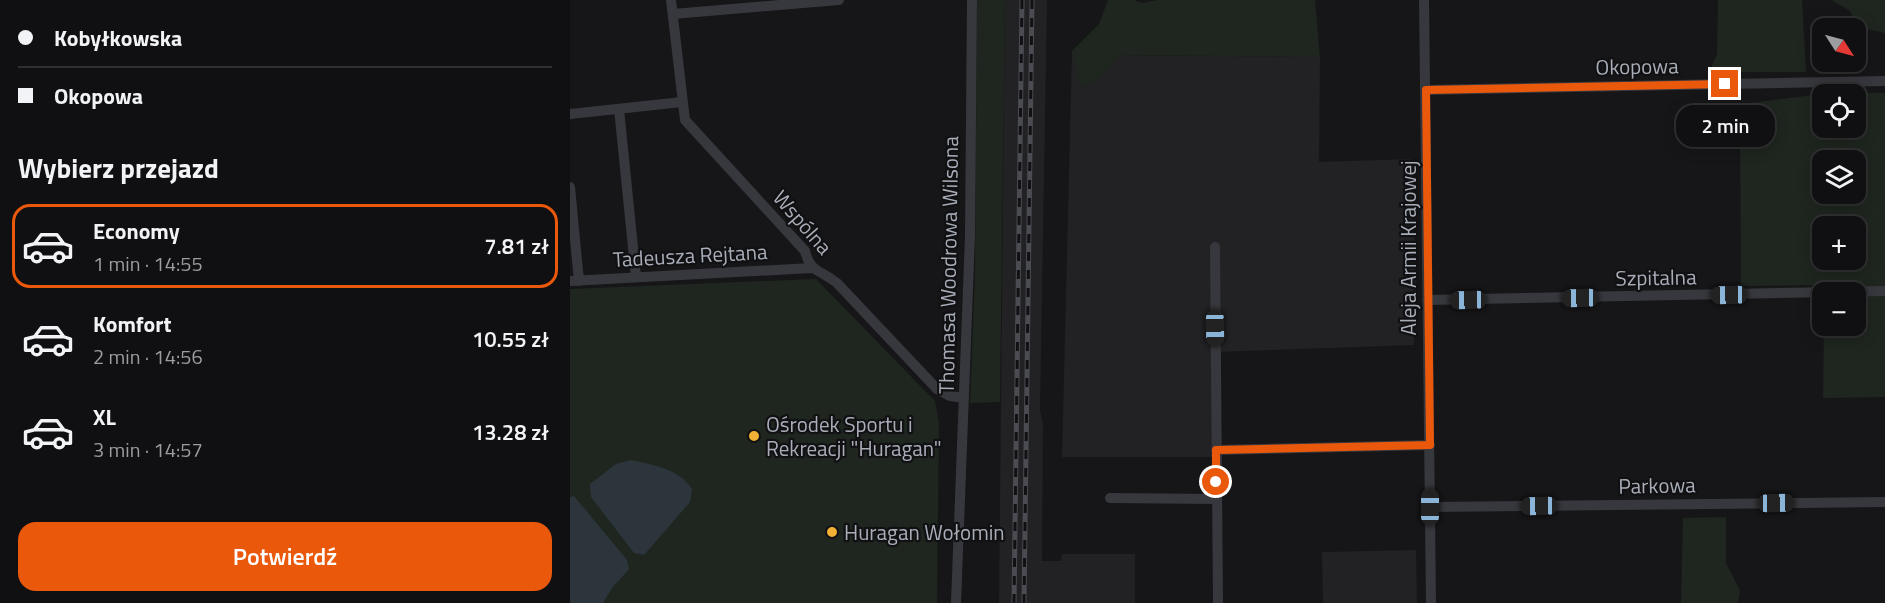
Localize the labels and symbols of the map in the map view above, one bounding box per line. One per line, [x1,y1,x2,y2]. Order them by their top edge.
north arrow [1812,18,1866,72]
street label: Okopowa [1595,49,1679,83]
route end [1711,70,1738,97]
callout: 2 min [1676,105,1774,147]
street label: Thomasa Woodrowa Wilsona [930,135,966,394]
street label: Aleja Armii Krajowej [1392,160,1424,336]
street label: Wspólna [766,182,841,262]
street label: Tadeusza Rejtana [612,235,769,275]
street label: Szpitalna [1615,260,1697,294]
car [1711,286,1747,304]
car [1562,289,1598,307]
car [1450,291,1486,309]
car [1206,310,1224,346]
place label: Ośrodek Sportu i Rekreacji "Huragan" [766,408,942,464]
marker: Ośrodek Sportu i Rekreacji "Huragan" [747,429,761,443]
route start [1202,468,1229,495]
street label: Parkowa [1618,468,1696,502]
car [1421,489,1439,525]
car [1758,494,1794,512]
car [1521,497,1557,515]
place label: Huragan Wołomin [844,516,1005,548]
marker: Huragan Wołomin [825,525,839,539]

